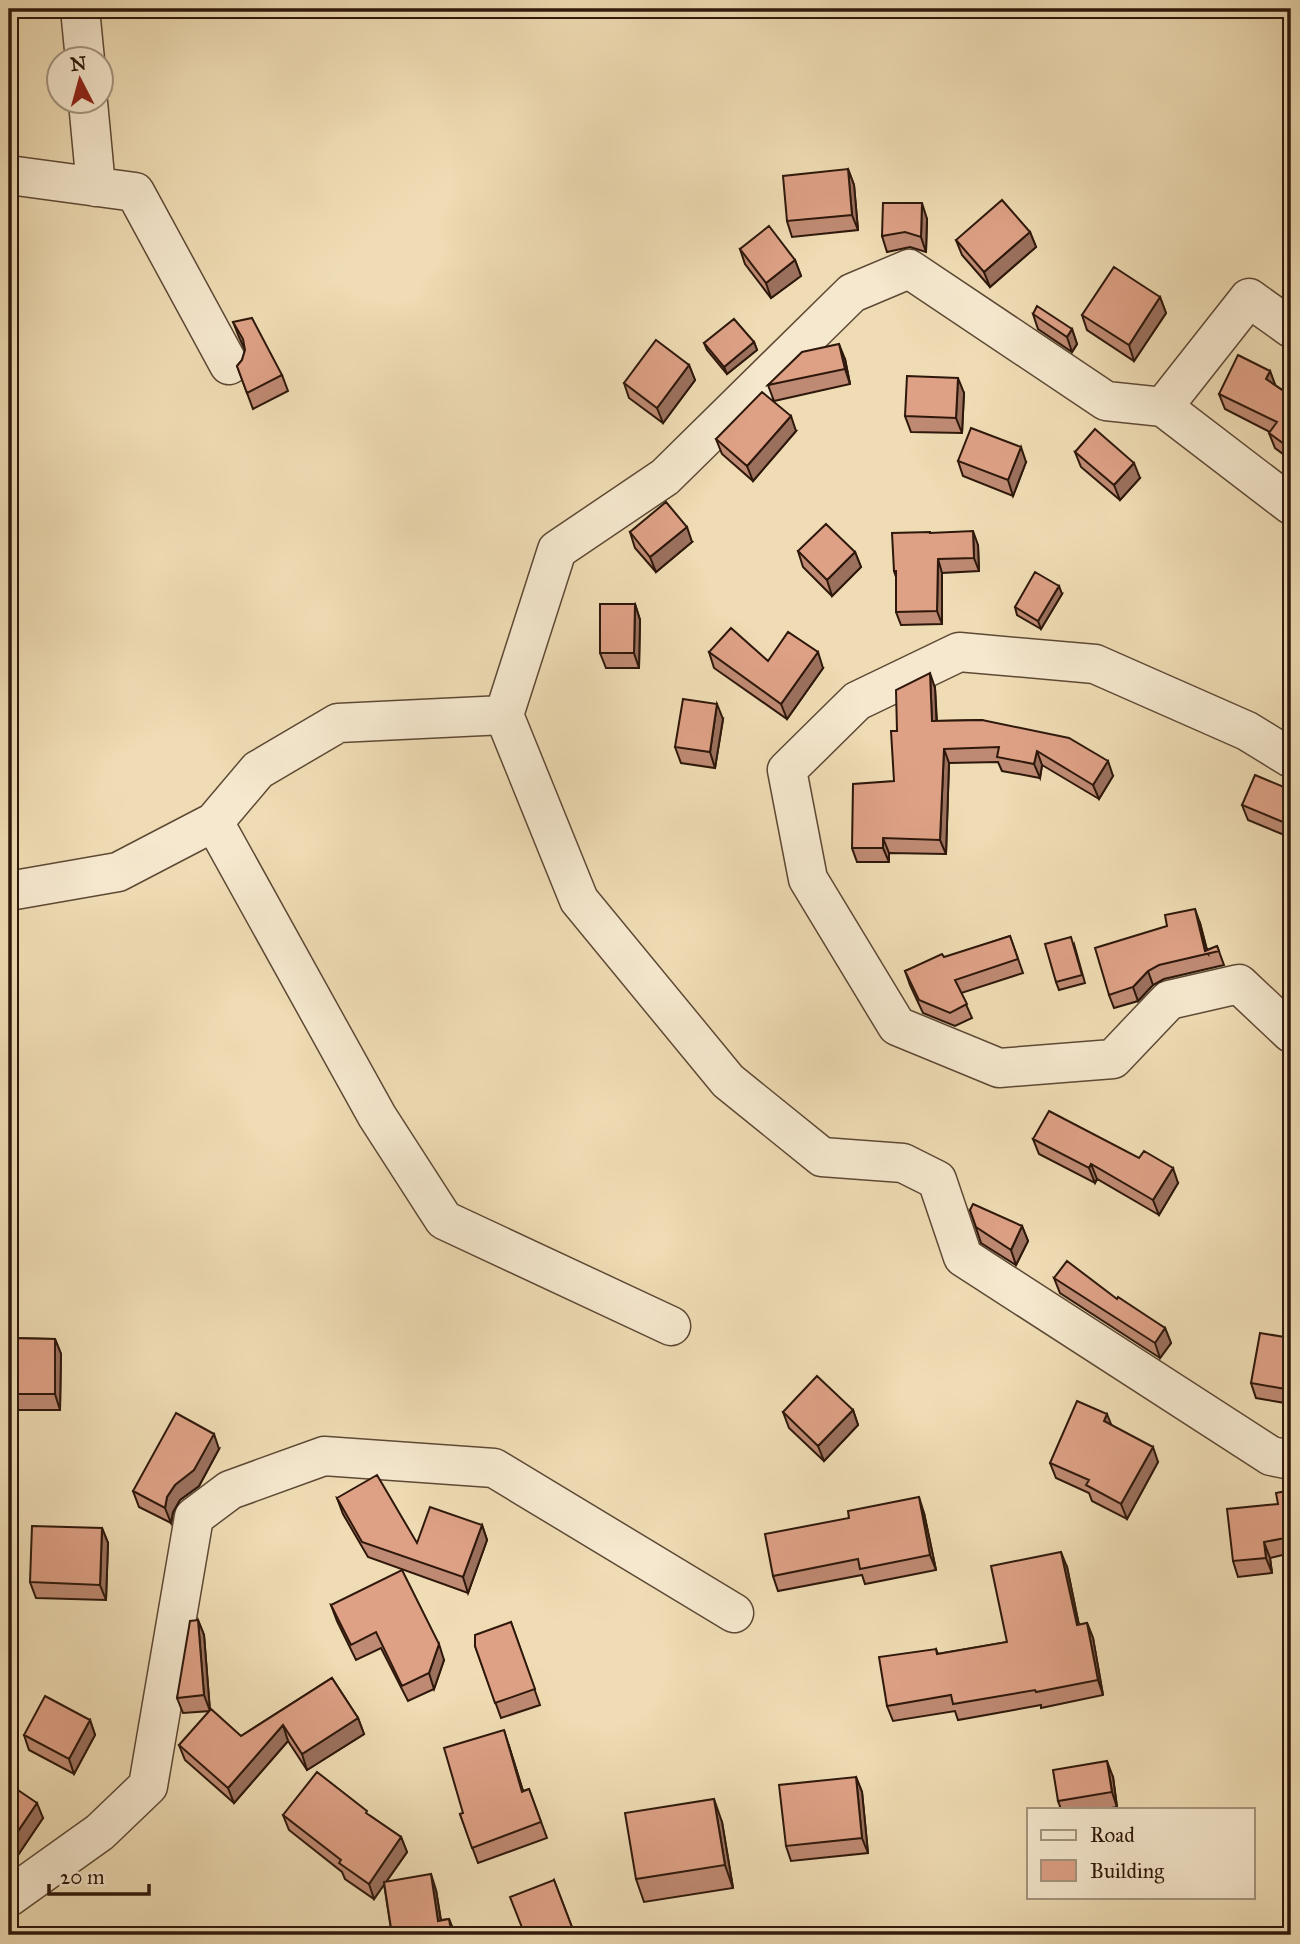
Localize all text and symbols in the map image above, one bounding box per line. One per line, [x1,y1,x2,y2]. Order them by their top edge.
north arrow [46,46,116,116]
text: N [69,51,87,76]
legend [1027,1808,1254,1898]
text: Road [1090,1822,1135,1848]
scale bar [49,1853,149,1897]
text: Building [1090,1858,1164,1884]
text: 20 m [60,1864,105,1890]

